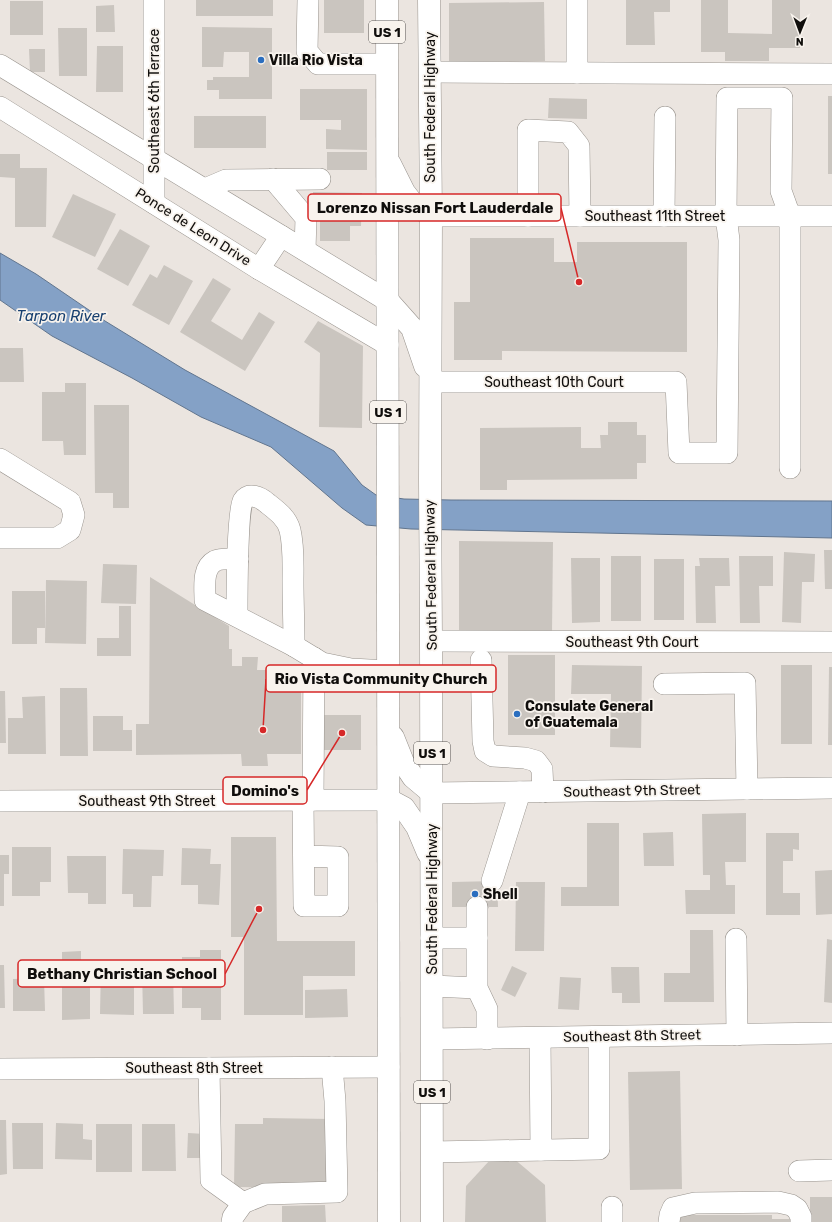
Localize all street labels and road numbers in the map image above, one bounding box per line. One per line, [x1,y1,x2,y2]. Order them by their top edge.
road number: US 1 [369,21,405,43]
street label: Southeast 6th Terrace [146,28,163,173]
street label: South Federal Highway [422,31,439,182]
street label: Ponce de Leon Drive [132,184,254,270]
street label: Southeast 11th Street [585,208,726,225]
street label: Southeast 10th Court [484,374,624,391]
road number: US 1 [370,401,406,423]
street label: South Federal Highway [421,499,441,651]
street label: Southeast 9th Court [565,634,699,651]
road number: US 1 [414,742,450,764]
street label: Southeast 9th Street [563,781,701,801]
street label: Southeast 9th Street [79,793,216,810]
street label: South Federal Highway [424,823,441,974]
street label: Southeast 8th Street [563,1026,701,1046]
street label: Southeast 8th Street [125,1060,263,1077]
road number: US 1 [414,1081,450,1103]

